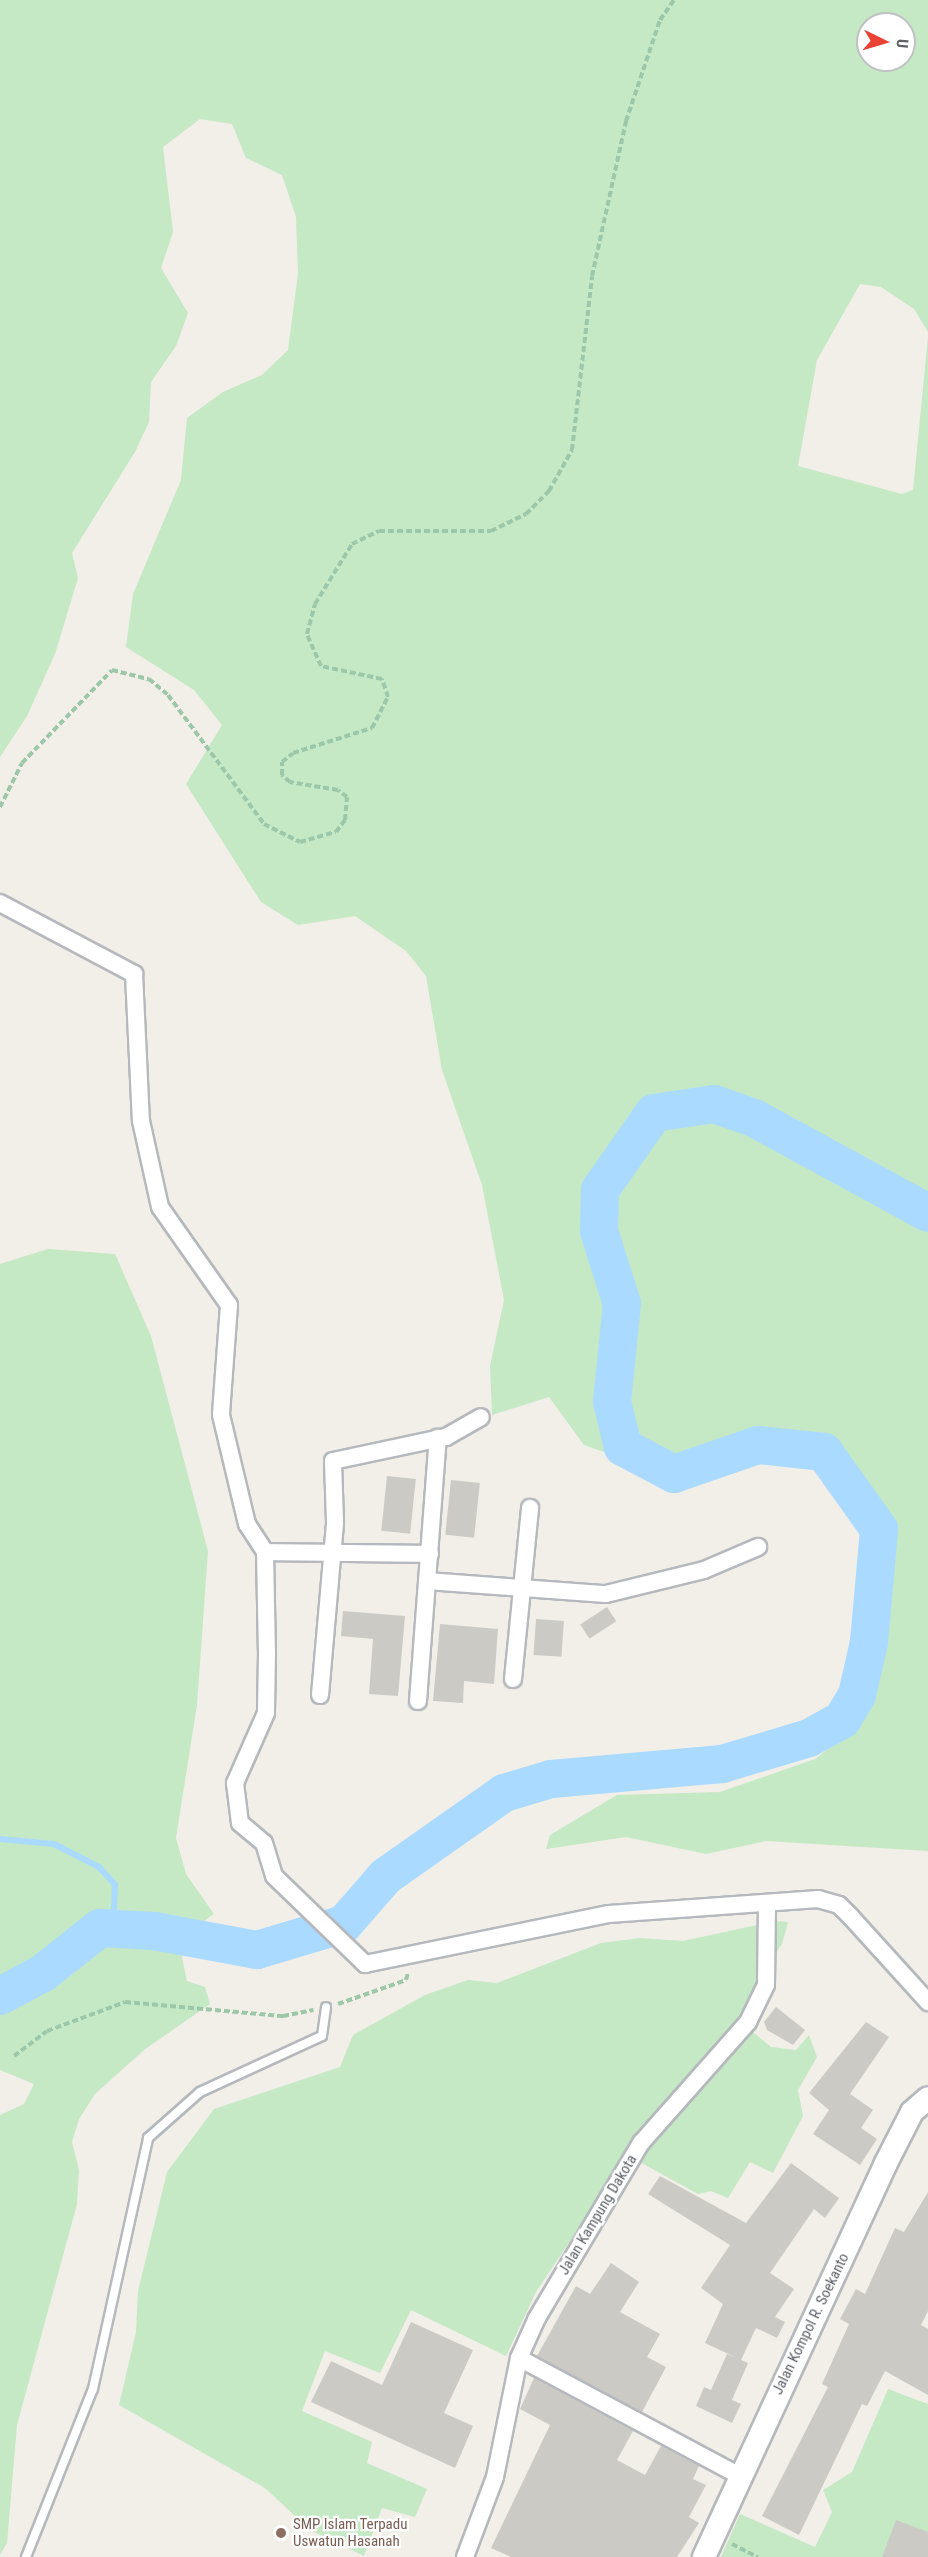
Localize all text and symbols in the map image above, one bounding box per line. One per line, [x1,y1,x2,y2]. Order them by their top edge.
north arrow [856,12,916,72]
text: U [893,38,912,49]
street label: Jalan Kampung Dakota [555,2152,641,2278]
street label: Jalan Kompol R. Soekanto [769,2250,853,2398]
place label: SMP Islam Terpadu Uswatun Hasanah [293,2515,408,2550]
marker: SMP Islam Terpadu Uswatun Hasanah [274,2526,288,2540]

